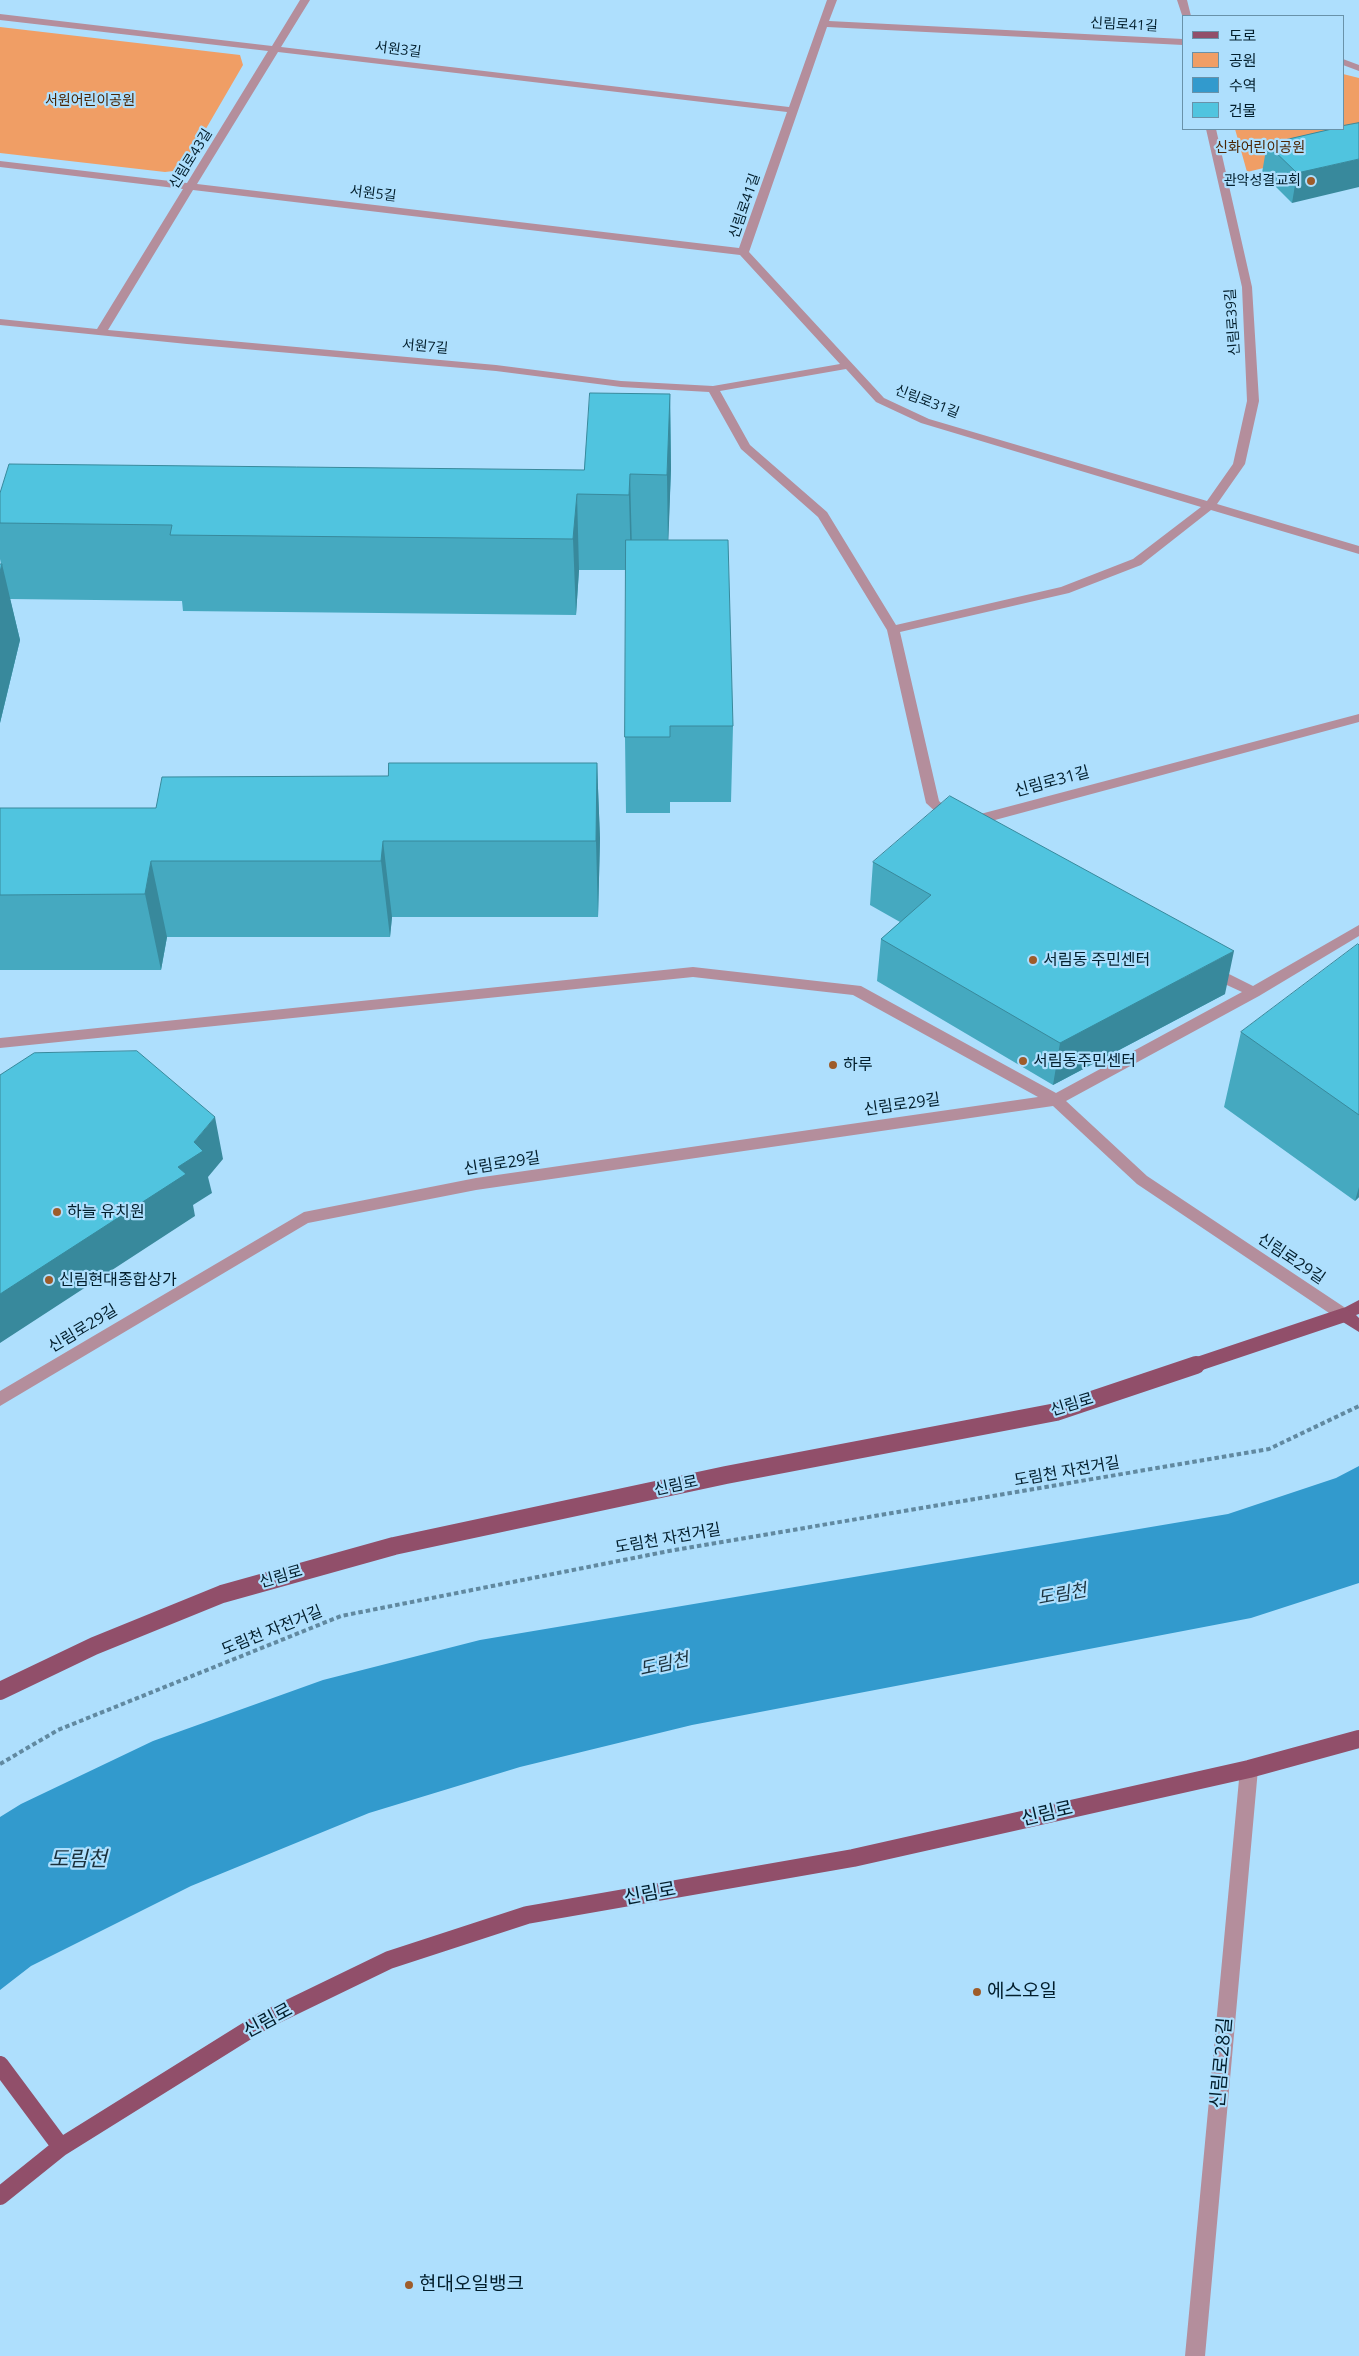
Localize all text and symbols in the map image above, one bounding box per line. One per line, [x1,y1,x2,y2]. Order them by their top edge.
street label: 신림로41길 [1090,15,1158,35]
legend [1182,15,1344,130]
text: 도로 [1229,25,1257,45]
street label: 서원3길 [374,39,422,61]
text: 공원 [1229,50,1257,70]
text: 수역 [1229,75,1257,95]
park label: 서원어린이공원 [45,93,135,109]
text: 건물 [1229,100,1257,120]
street label: 신림로43길 [166,126,216,192]
park label: 신화어린이공원 [1215,140,1305,156]
street label: 신림로41길 [726,171,764,241]
place label: 관악성결교회 [1224,173,1301,189]
marker: 관악성결교회 [1305,175,1317,187]
street label: 서원5길 [349,183,397,205]
street label: 신림로39길 [1222,288,1244,356]
street label: 서원7길 [401,337,449,357]
street label: 신림로31길 [892,382,962,422]
street label: 신림로31길 [1012,763,1092,801]
place label: 서림동 주민센터 [1043,950,1150,970]
marker: 서림동 주민센터 [1027,954,1039,966]
place label: 서림동주민센터 [1033,1051,1136,1071]
place label: 하루 [843,1055,872,1075]
marker: 서림동주민센터 [1017,1055,1029,1067]
marker: 하루 [827,1059,839,1071]
street label: 신림로29길 [862,1090,942,1120]
street label: 신림로29길 [462,1148,542,1180]
place label: 하늘 유치원 [67,1202,145,1222]
marker: 하늘 유치원 [51,1206,63,1218]
street label: 신림로29길 [1254,1229,1328,1289]
place label: 신림현대종합상가 [59,1270,177,1290]
marker: 신림현대종합상가 [43,1274,55,1286]
street label: 신림로29길 [45,1301,121,1357]
street label: 신림로 [1048,1389,1096,1421]
street label: 도림천 자전거길 [1013,1453,1121,1491]
street label: 신림로 [652,1472,700,1500]
street label: 도림천 자전거길 [614,1520,722,1558]
street label: 신림로 [257,1562,305,1592]
water label: 도림천 [1036,1580,1088,1610]
street label: 도림천 자전거길 [219,1602,325,1660]
water label: 도림천 [637,1649,691,1681]
street label: 신림로 [1019,1797,1075,1831]
water label: 도림천 [49,1847,107,1873]
street label: 신림로 [622,1878,678,1910]
place label: 에스오일 [987,1981,1057,2003]
marker: 에스오일 [971,1986,983,1998]
street label: 신림로 [239,1999,297,2043]
street label: 신림로28길 [1207,2016,1237,2110]
place label: 현대오일뱅크 [419,2274,524,2296]
marker: 현대오일뱅크 [403,2279,415,2291]

